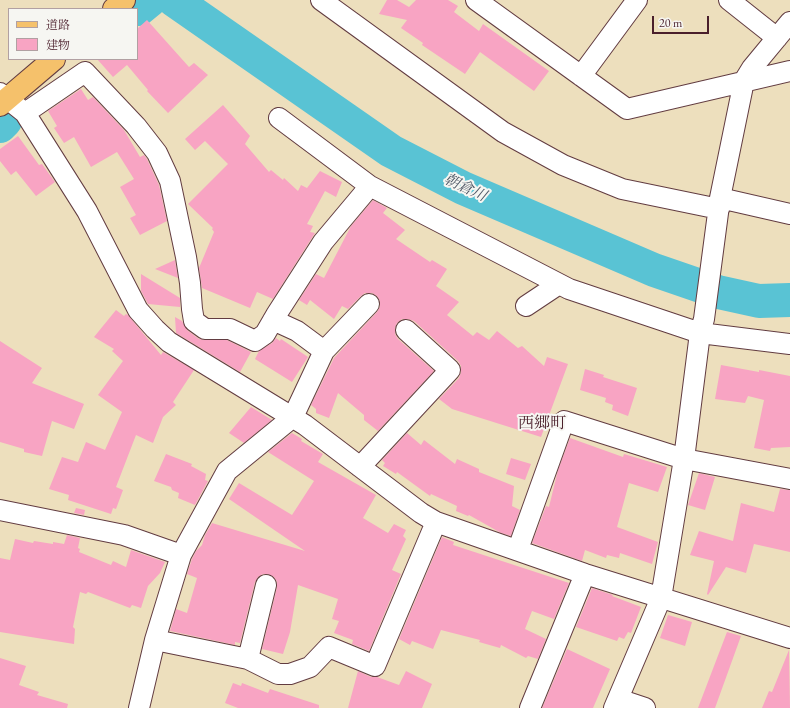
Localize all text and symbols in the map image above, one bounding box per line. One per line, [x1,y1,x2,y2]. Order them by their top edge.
legend [8,8,138,60]
scale bar [654,8,711,34]
text: 20 m [659,15,682,31]
text: 道路 [46,17,70,33]
text: 建物 [46,37,70,53]
water label: 朝倉川 [441,170,489,206]
district label: 西郷町 [518,414,566,434]

